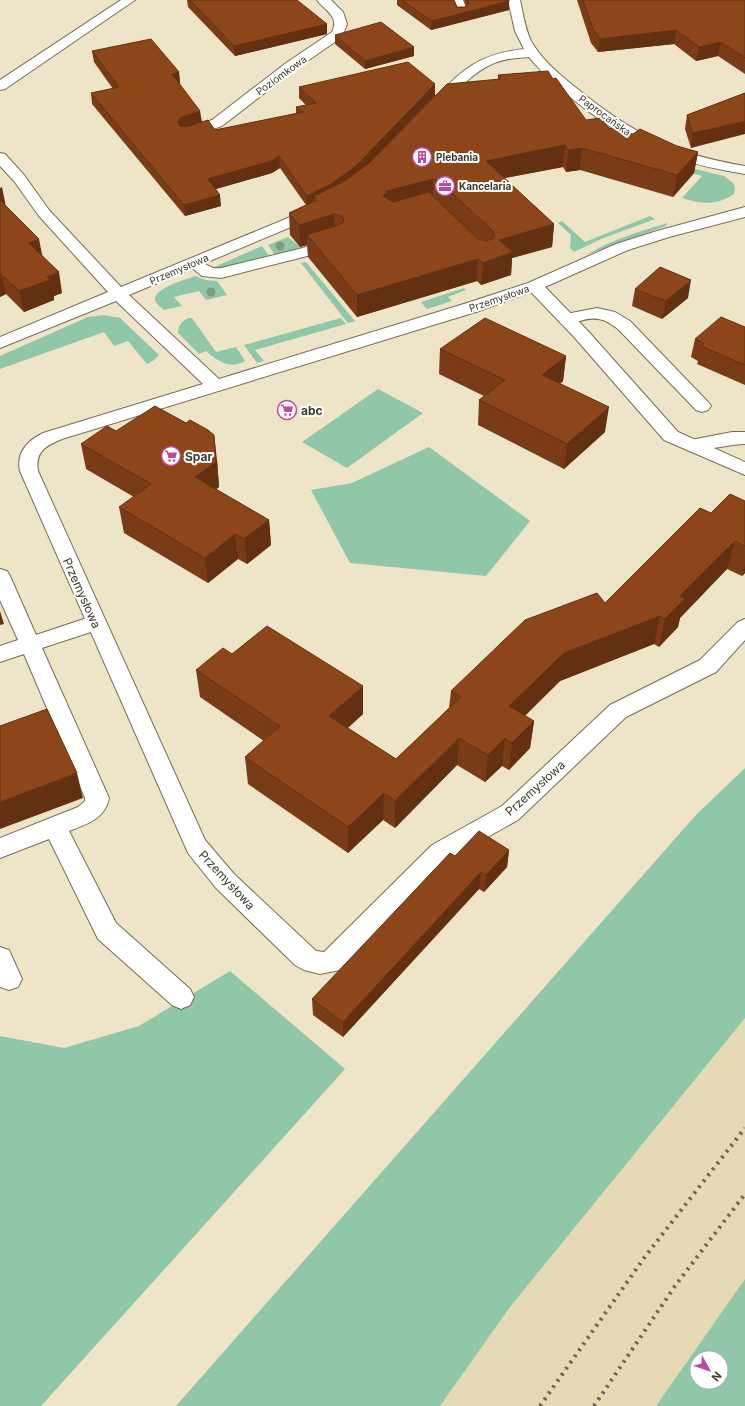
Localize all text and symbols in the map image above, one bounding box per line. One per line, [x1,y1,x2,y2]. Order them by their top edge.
street label: Poziomkowa [253,53,309,97]
street label: Paprocańska [577,92,633,138]
building icon: Plebania [411,146,433,168]
place label: Plebania [436,151,478,163]
office icon: Kancelaria [434,175,456,197]
place label: Kancelaria [459,180,511,192]
street label: Przemysłowa [148,251,210,287]
street label: Przemysłowa [467,282,531,314]
supermarket icon: abc [276,399,298,421]
place label: abc [301,403,323,418]
supermarket icon: Spar [160,445,182,467]
place label: Spar [185,449,213,464]
street label: Przemysłowa [60,555,104,631]
street label: Przemysłowa [502,757,568,819]
street label: Przemysłowa [196,847,258,913]
north arrow [689,1350,729,1390]
text: N [709,1369,725,1384]

